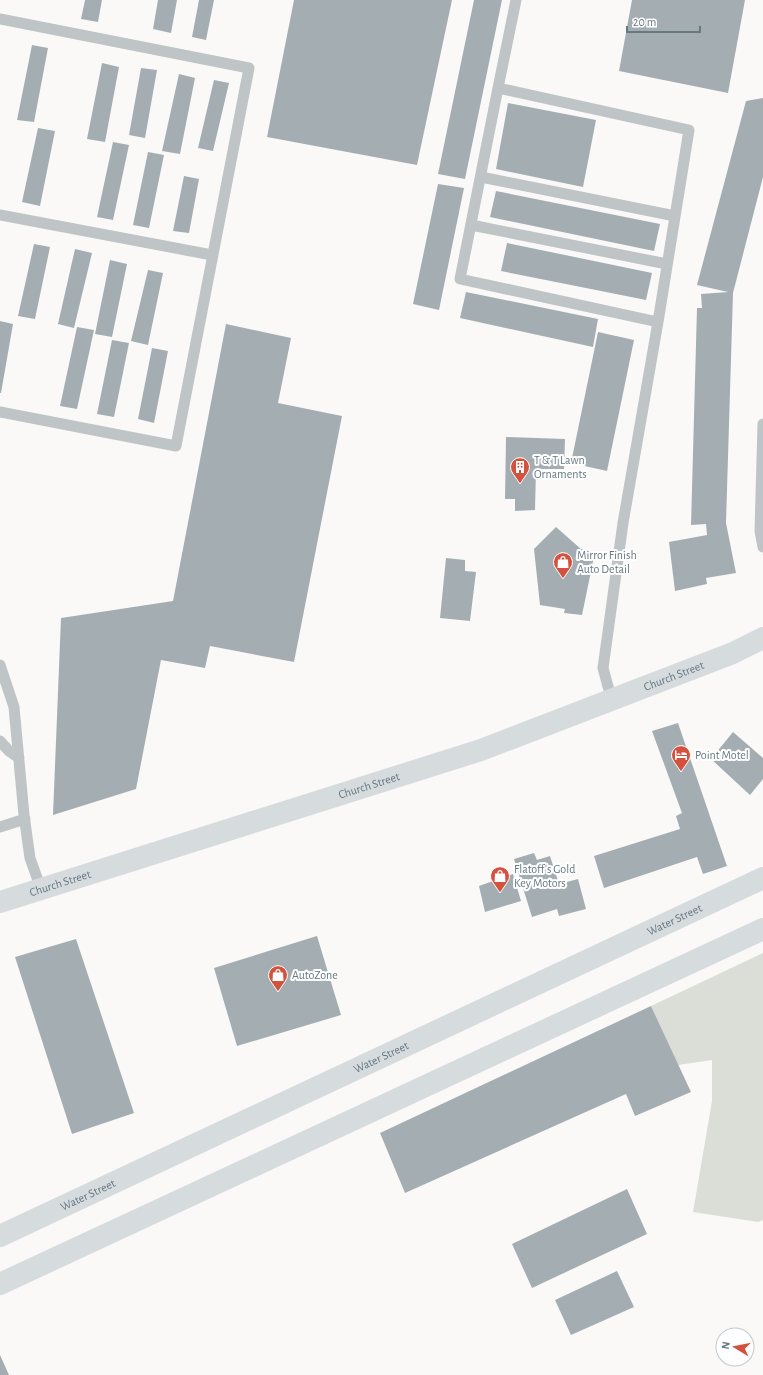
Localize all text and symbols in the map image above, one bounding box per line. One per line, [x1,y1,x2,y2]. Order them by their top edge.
scale bar [627,8,700,34]
text: 20 m [633,16,656,28]
place label: T & T Lawn Ornaments [534,454,587,480]
building icon: T & T Lawn Ornaments [509,456,531,484]
place label: Mirror Finish Auto Detail [577,549,637,575]
shop icon: Mirror Finish Auto Detail [552,551,574,579]
street label: Church Street [642,659,706,693]
hotel icon: Point Motel [670,744,692,772]
place label: Point Motel [695,749,749,761]
street label: Church Street [337,770,401,801]
place label: Flatoff's Gold Key Motors [514,863,575,890]
shop icon: Flatoff's Gold Key Motors [489,865,511,893]
street label: Church Street [28,868,92,898]
street label: Water Street [645,902,704,938]
shop icon: AutoZone [267,964,289,992]
place label: AutoZone [292,969,338,981]
street label: Water Street [352,1039,411,1075]
street label: Water Street [59,1177,117,1213]
north arrow [715,1327,755,1367]
text: N [720,1341,732,1350]

